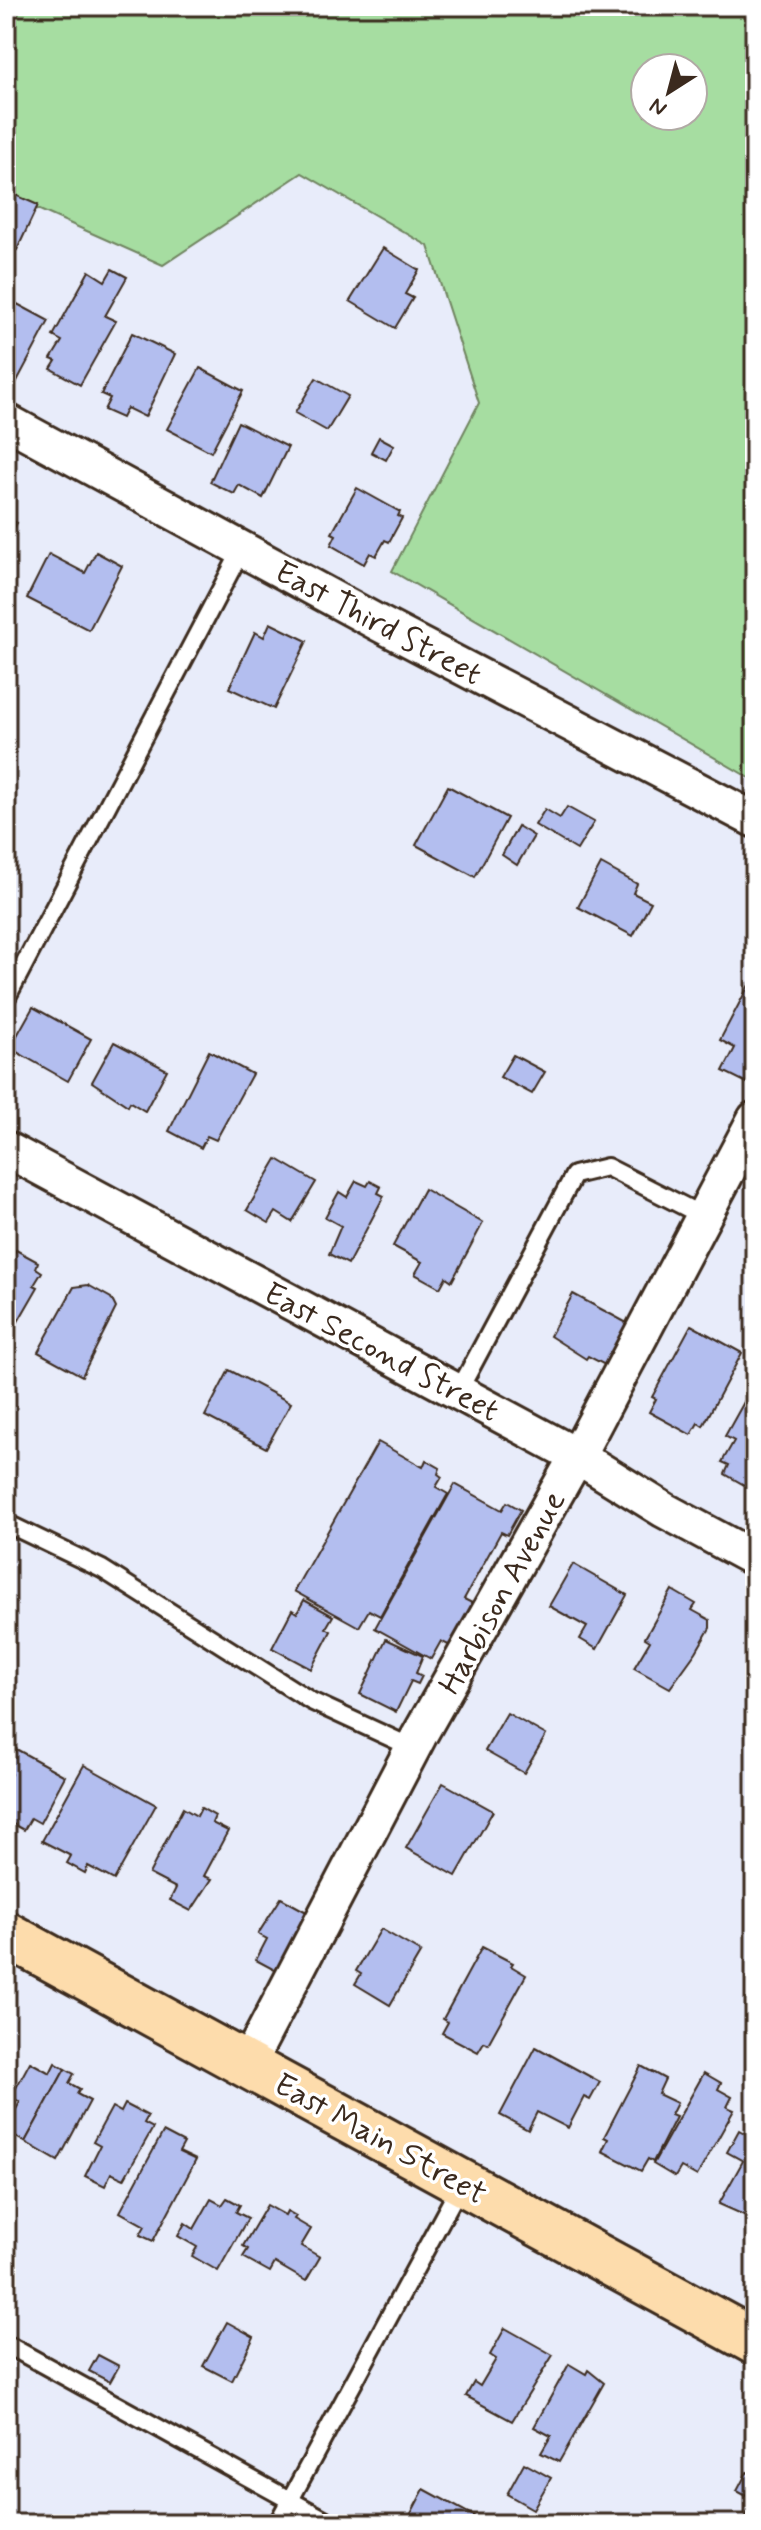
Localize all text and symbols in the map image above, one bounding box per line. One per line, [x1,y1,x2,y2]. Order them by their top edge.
north arrow [629,52,709,132]
text: N [644,91,673,122]
street label: East Third Street [267,552,489,696]
street label: East Second Street [256,1273,506,1433]
street label: Harbison Avenue [429,1484,576,1702]
street label: East Main Street [266,2064,494,2216]

